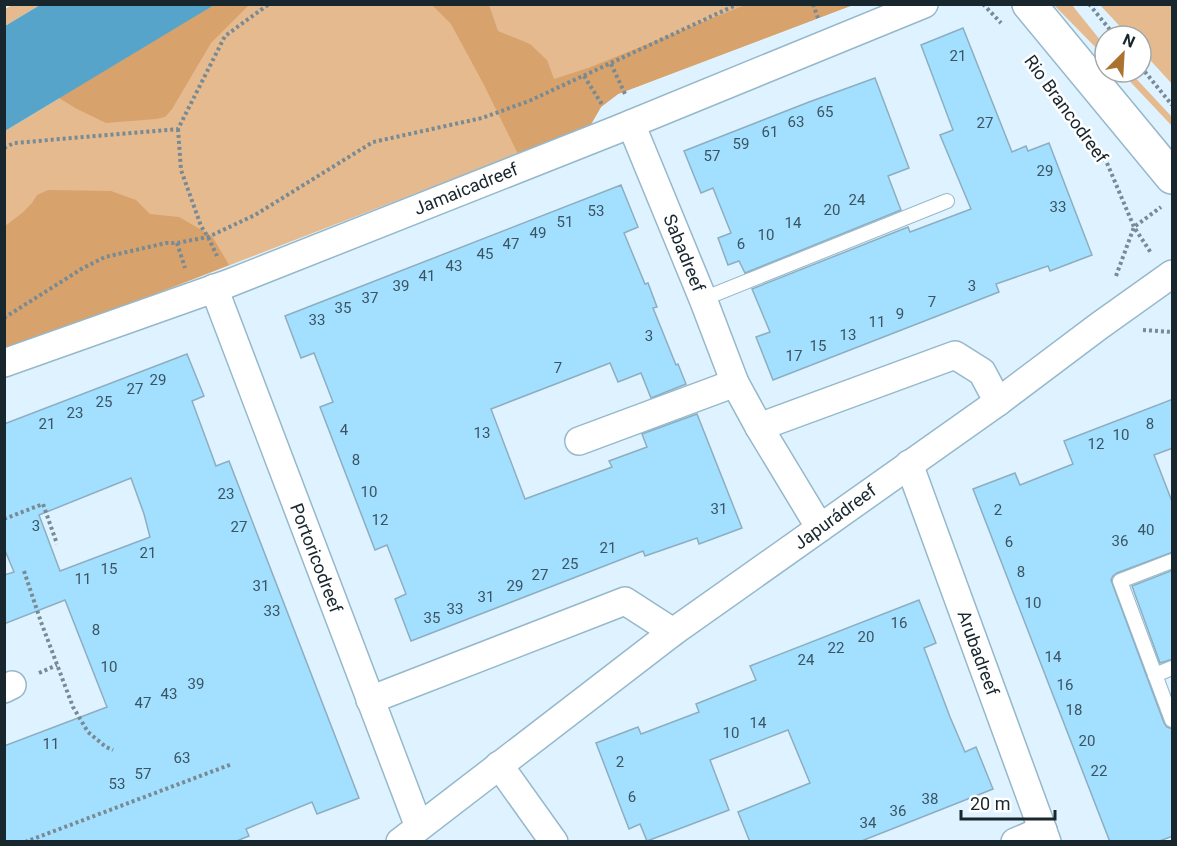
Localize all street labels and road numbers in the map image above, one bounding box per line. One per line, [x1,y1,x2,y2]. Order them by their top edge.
street label: Rio Brancodreef [1020,51,1113,167]
street label: Jamaicadreef [411,158,522,219]
street label: Sabadreef [659,211,710,295]
street label: Japurádreef [789,479,881,554]
street label: Portoricodreef [286,500,347,616]
street label: Arubadreef [953,607,1004,699]

